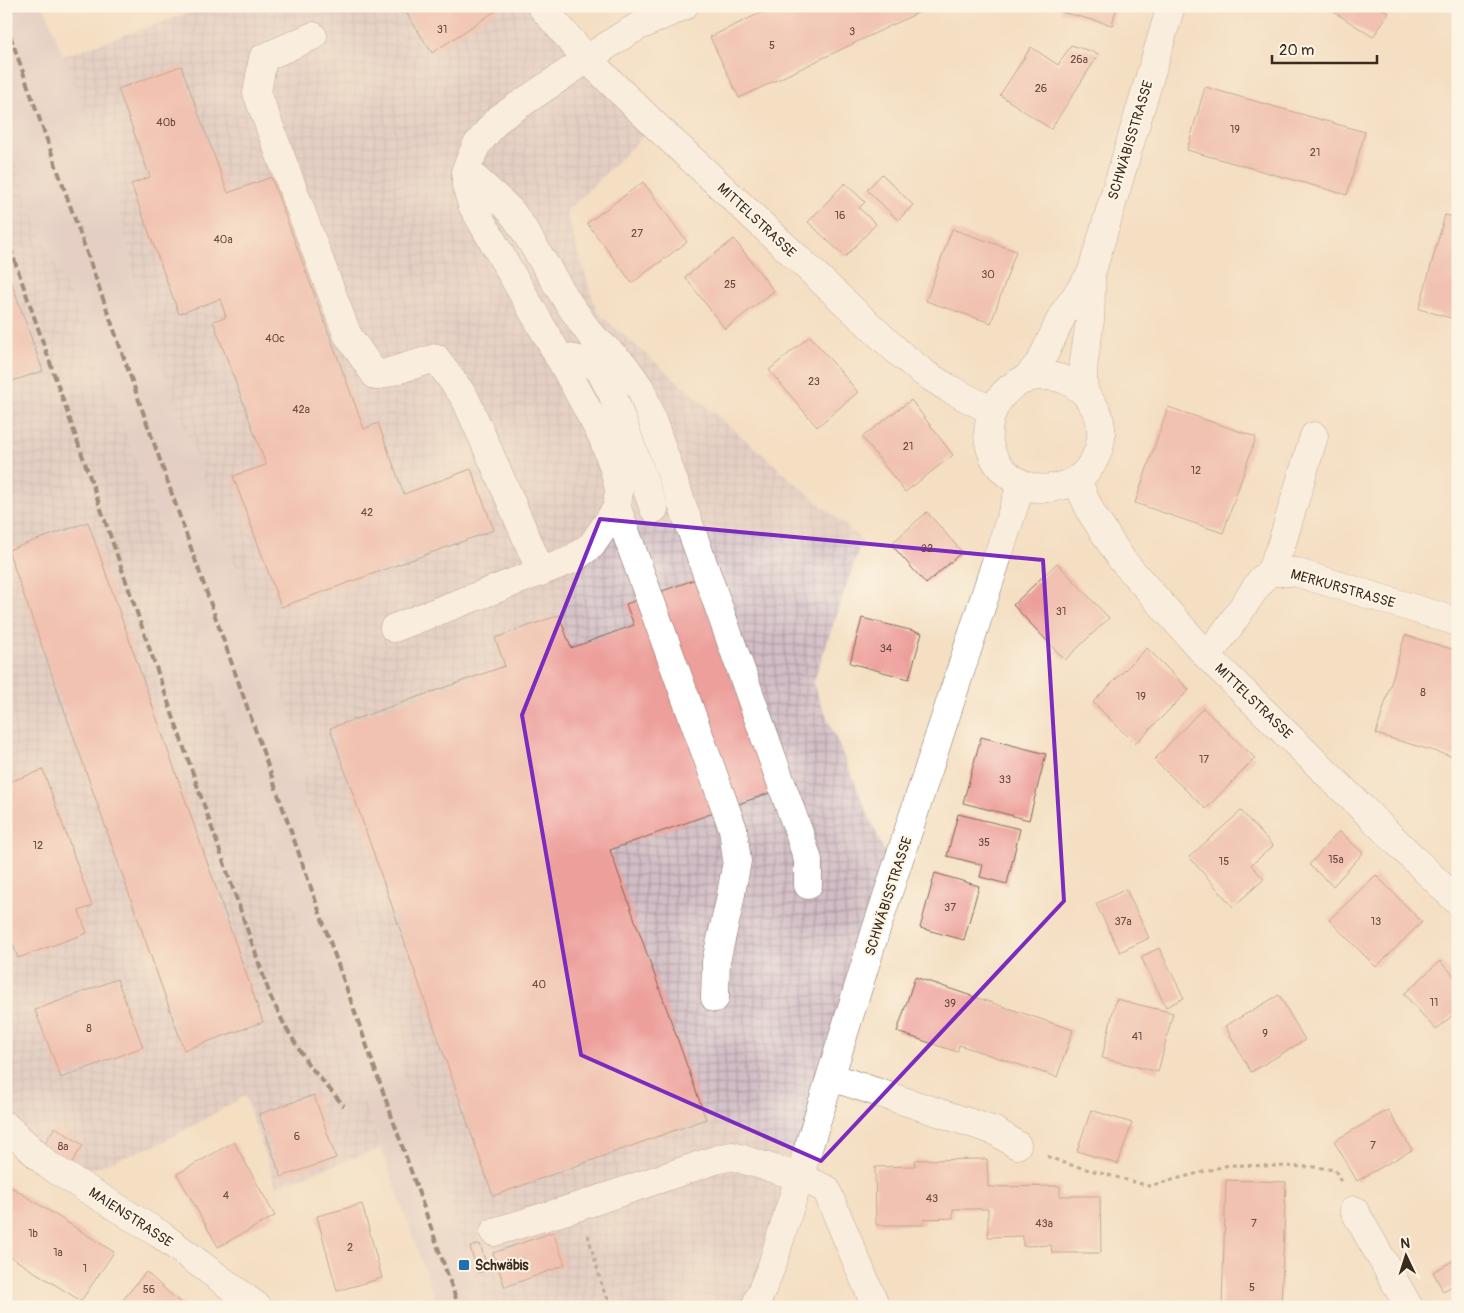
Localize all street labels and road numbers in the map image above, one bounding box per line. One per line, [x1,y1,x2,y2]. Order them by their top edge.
street label: SCHWÄBISSTRASSE [1104,78,1157,202]
street label: MITTELSTRASSE [714,180,800,261]
street label: MERKURSTRASSE [1289,565,1397,612]
street label: MITTELSTRASSE [1211,660,1296,743]
street label: SCHWÄBISSTRASSE [861,835,916,958]
street label: MAIENSTRASSE [85,1184,176,1251]

